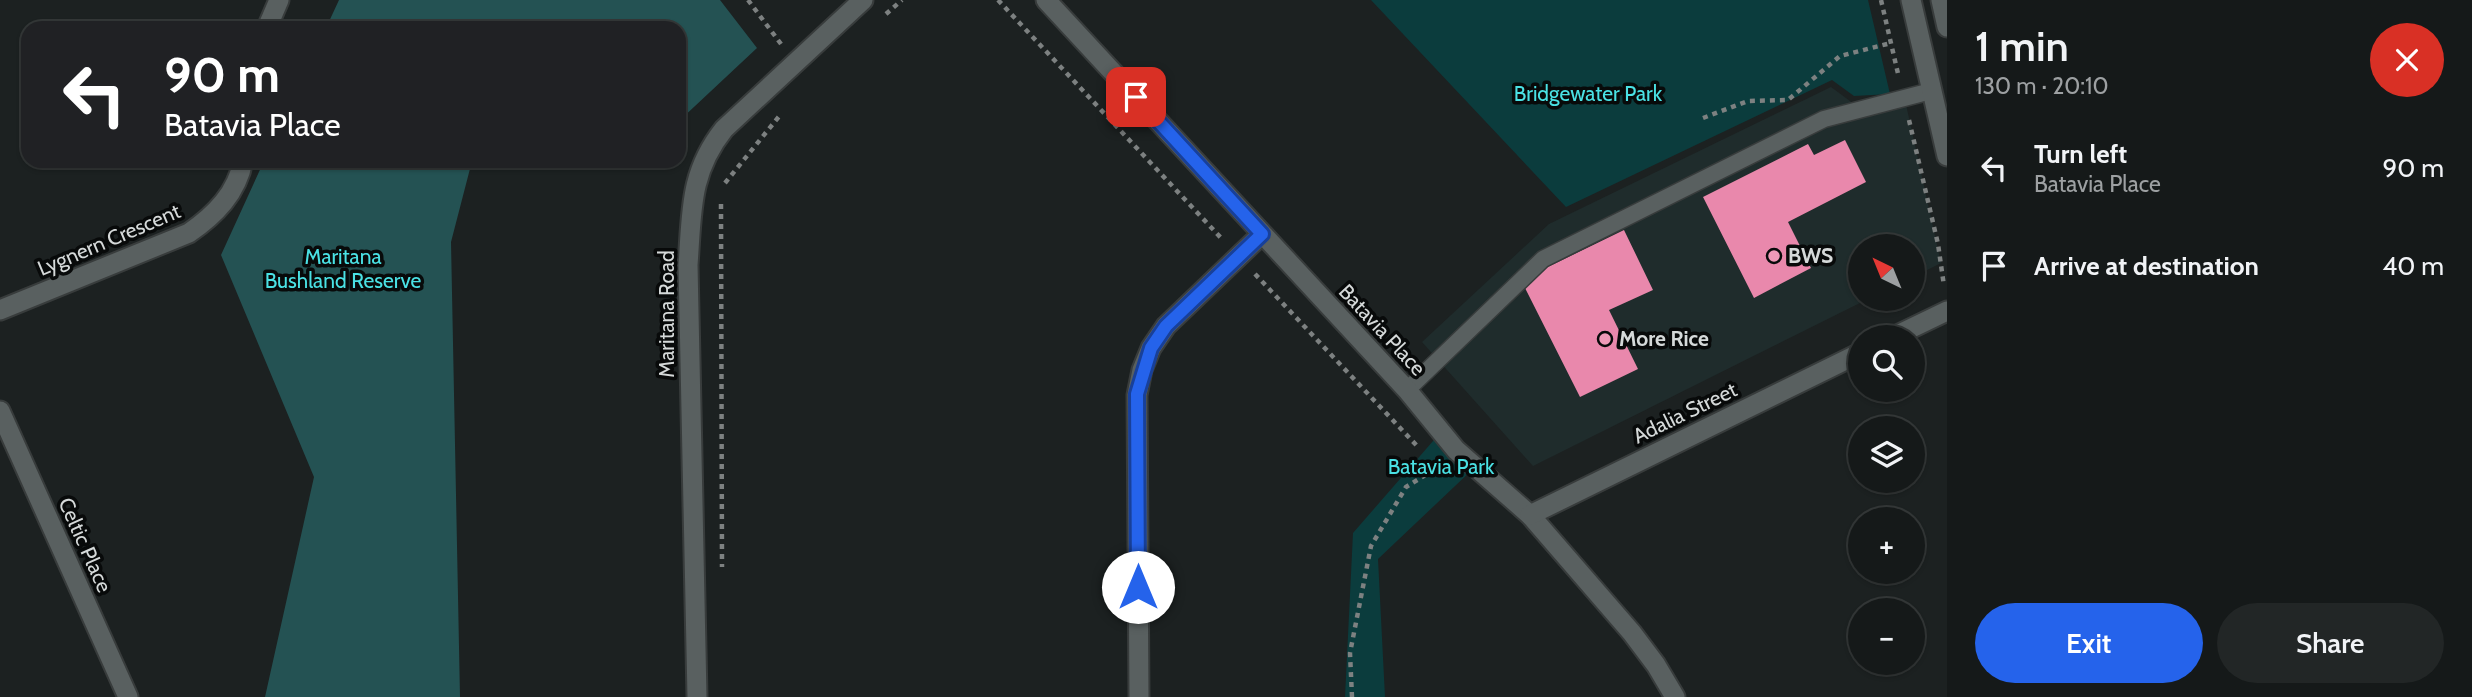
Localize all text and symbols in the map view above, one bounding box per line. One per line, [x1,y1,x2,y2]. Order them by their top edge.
text: 1 min [1975,20,2069,72]
button: close [2370,23,2444,97]
text: 90 m [164,45,280,104]
icon: left [49,49,140,140]
pin [1106,67,1166,127]
text: 130 m · 20:10 [1975,72,2109,100]
icon: arrive [1117,78,1155,116]
park label: Bridgewater Park [1514,81,1663,106]
text: Batavia Place [164,105,341,144]
text: Turn left [2034,138,2127,170]
icon: left [1975,149,2013,187]
text: 90 m [2382,152,2444,184]
text: Batavia Place [2034,170,2161,198]
street label: Lygnern Crescent [34,198,184,281]
north arrow [1848,234,1925,312]
map controls [1848,234,1925,675]
place label: BWS [1788,243,1833,268]
park label: Maritana Bushland Reserve [265,244,422,293]
icon: arrive [1975,247,2013,285]
marker: BWS [1766,248,1782,264]
street label: Maritana Road [654,250,679,378]
text: Arrive at destination [2034,250,2259,282]
text: 40 m [2382,250,2444,282]
street label: Batavia Place [1334,279,1431,381]
button: search [1848,325,1925,402]
place label: More Rice [1619,326,1709,351]
marker: More Rice [1597,331,1613,347]
street label: Adalia Street [1629,377,1741,448]
button: layers [1848,416,1925,493]
park label: Batavia Park [1388,454,1495,479]
street label: Celtic Place [53,494,118,596]
button: + [1848,507,1925,584]
position arrow [1101,550,1175,624]
button: − [1848,598,1925,675]
button: Exit [1975,603,2203,683]
button: Share [2217,603,2444,683]

